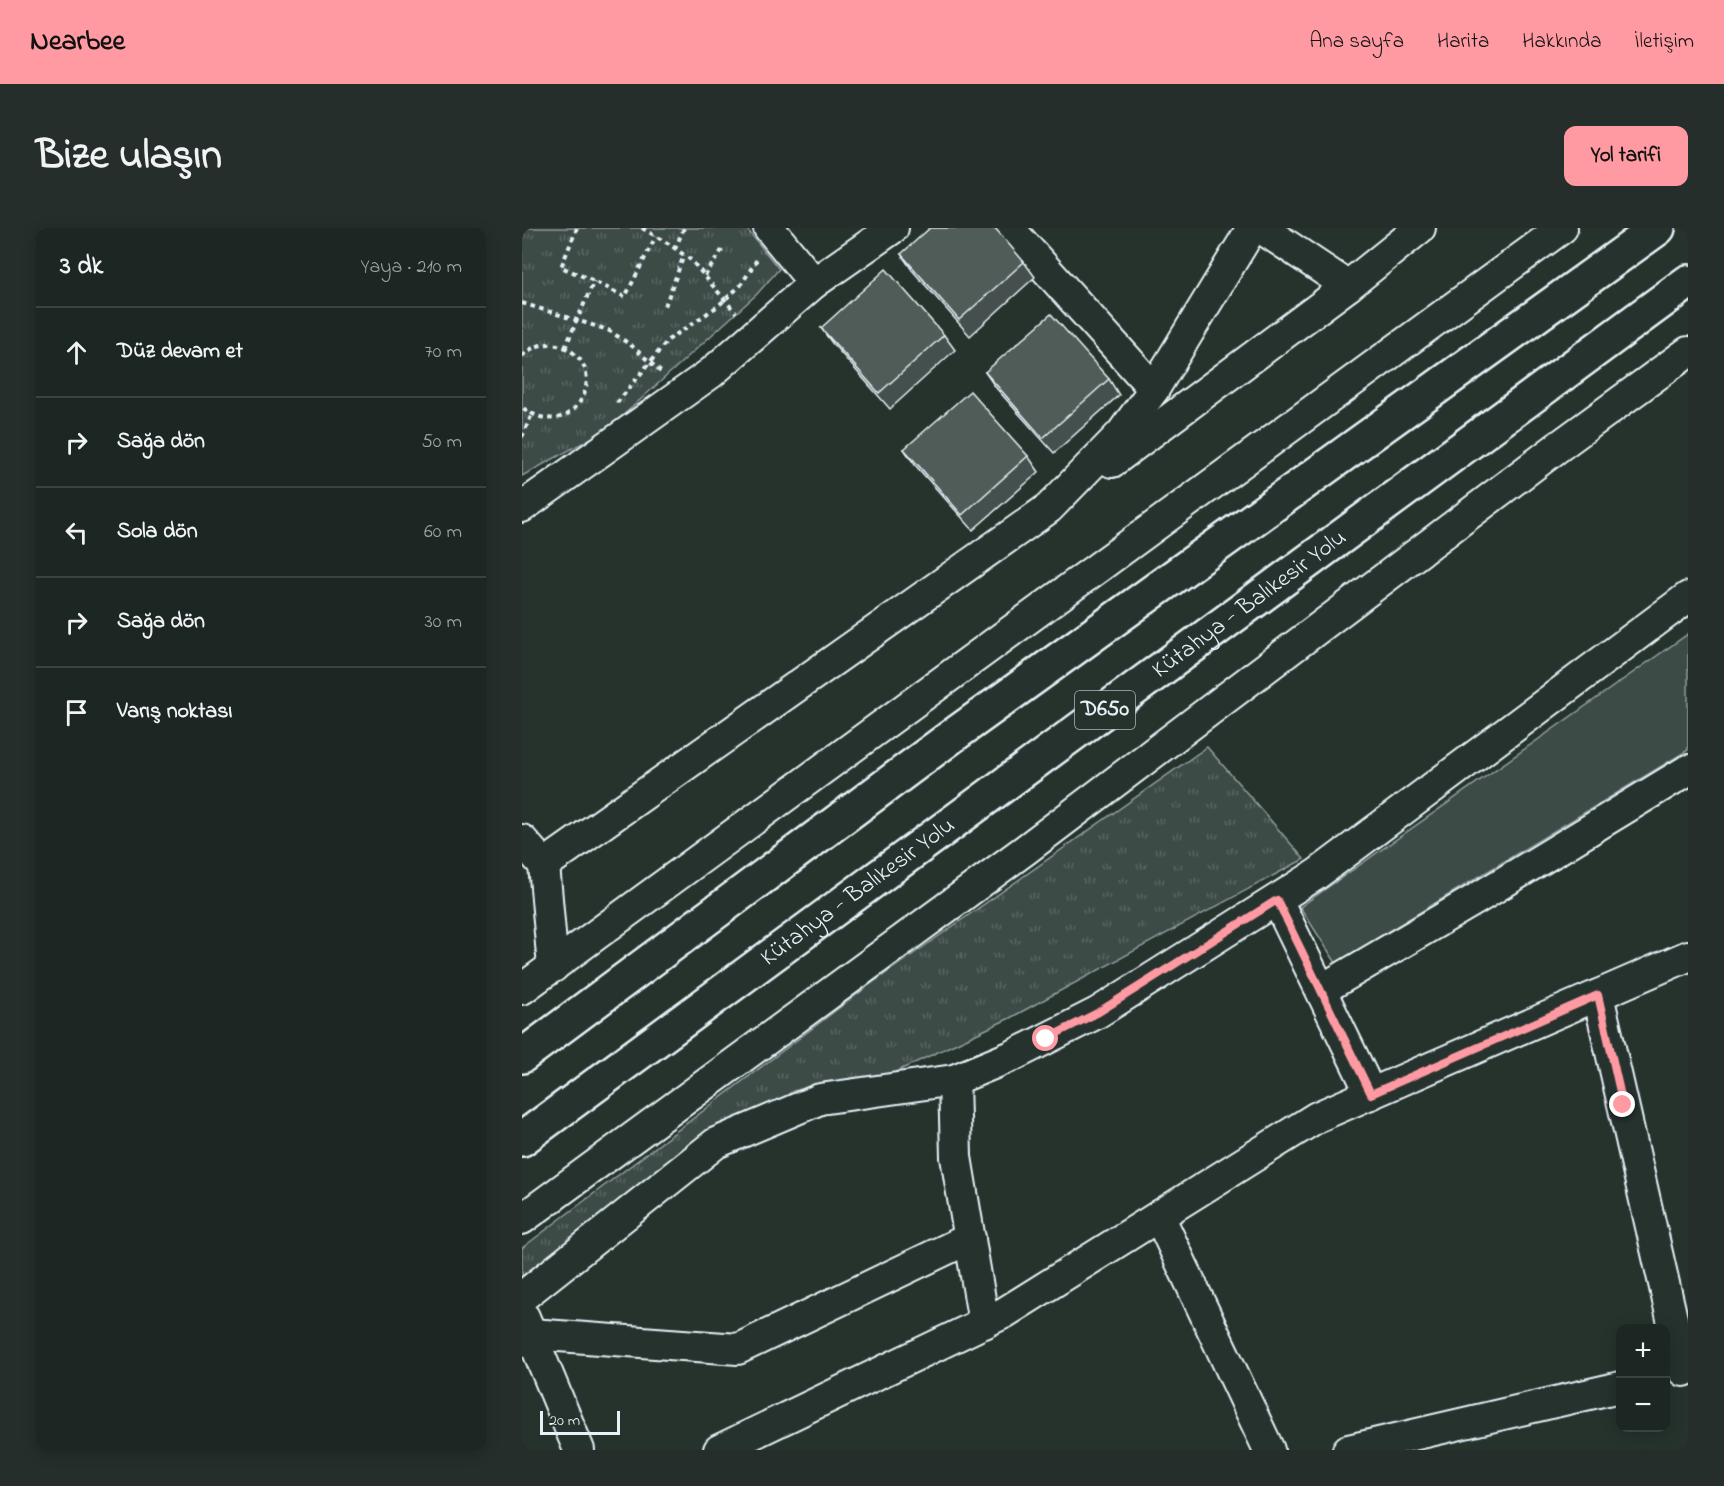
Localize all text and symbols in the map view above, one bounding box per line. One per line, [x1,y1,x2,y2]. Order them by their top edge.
text: Nearbee [30,22,125,63]
text: Ana sayfa [1309,27,1404,57]
text: Harita [1437,27,1489,57]
text: Hakkında [1522,27,1602,57]
text: İletişim [1635,27,1694,57]
text: Bize ulaşın [36,126,222,187]
button: Yol tarifi [1564,126,1688,186]
text: 3 dk [60,248,103,286]
text: Yaya · 210 m [360,253,462,282]
icon: ahead [60,336,93,369]
text: Düz devam et [117,336,243,368]
text: 70 m [425,338,462,367]
icon: right [60,426,93,459]
text: Sağa dön [117,426,205,458]
text: 50 m [421,428,462,457]
icon: left [60,516,93,549]
text: Sola dön [117,516,198,548]
text: 60 m [424,518,462,547]
street label: Kütahya - Balıkesir Yolu [1145,521,1354,687]
icon: right [60,606,93,639]
text: Sağa dön [117,606,205,638]
text: 30 m [425,608,462,637]
road number: D650 [1075,691,1135,729]
icon: arrive [60,696,93,729]
text: Varış noktası [117,696,232,728]
street label: Kütahya - Balıkesir Yolu [754,809,962,975]
route start [1032,1025,1058,1051]
route end [1609,1091,1635,1117]
map controls [1616,1324,1670,1432]
button: + [1616,1324,1670,1378]
button: − [1616,1378,1670,1432]
scale bar [540,1408,620,1436]
text: 20 m [549,1409,580,1433]

